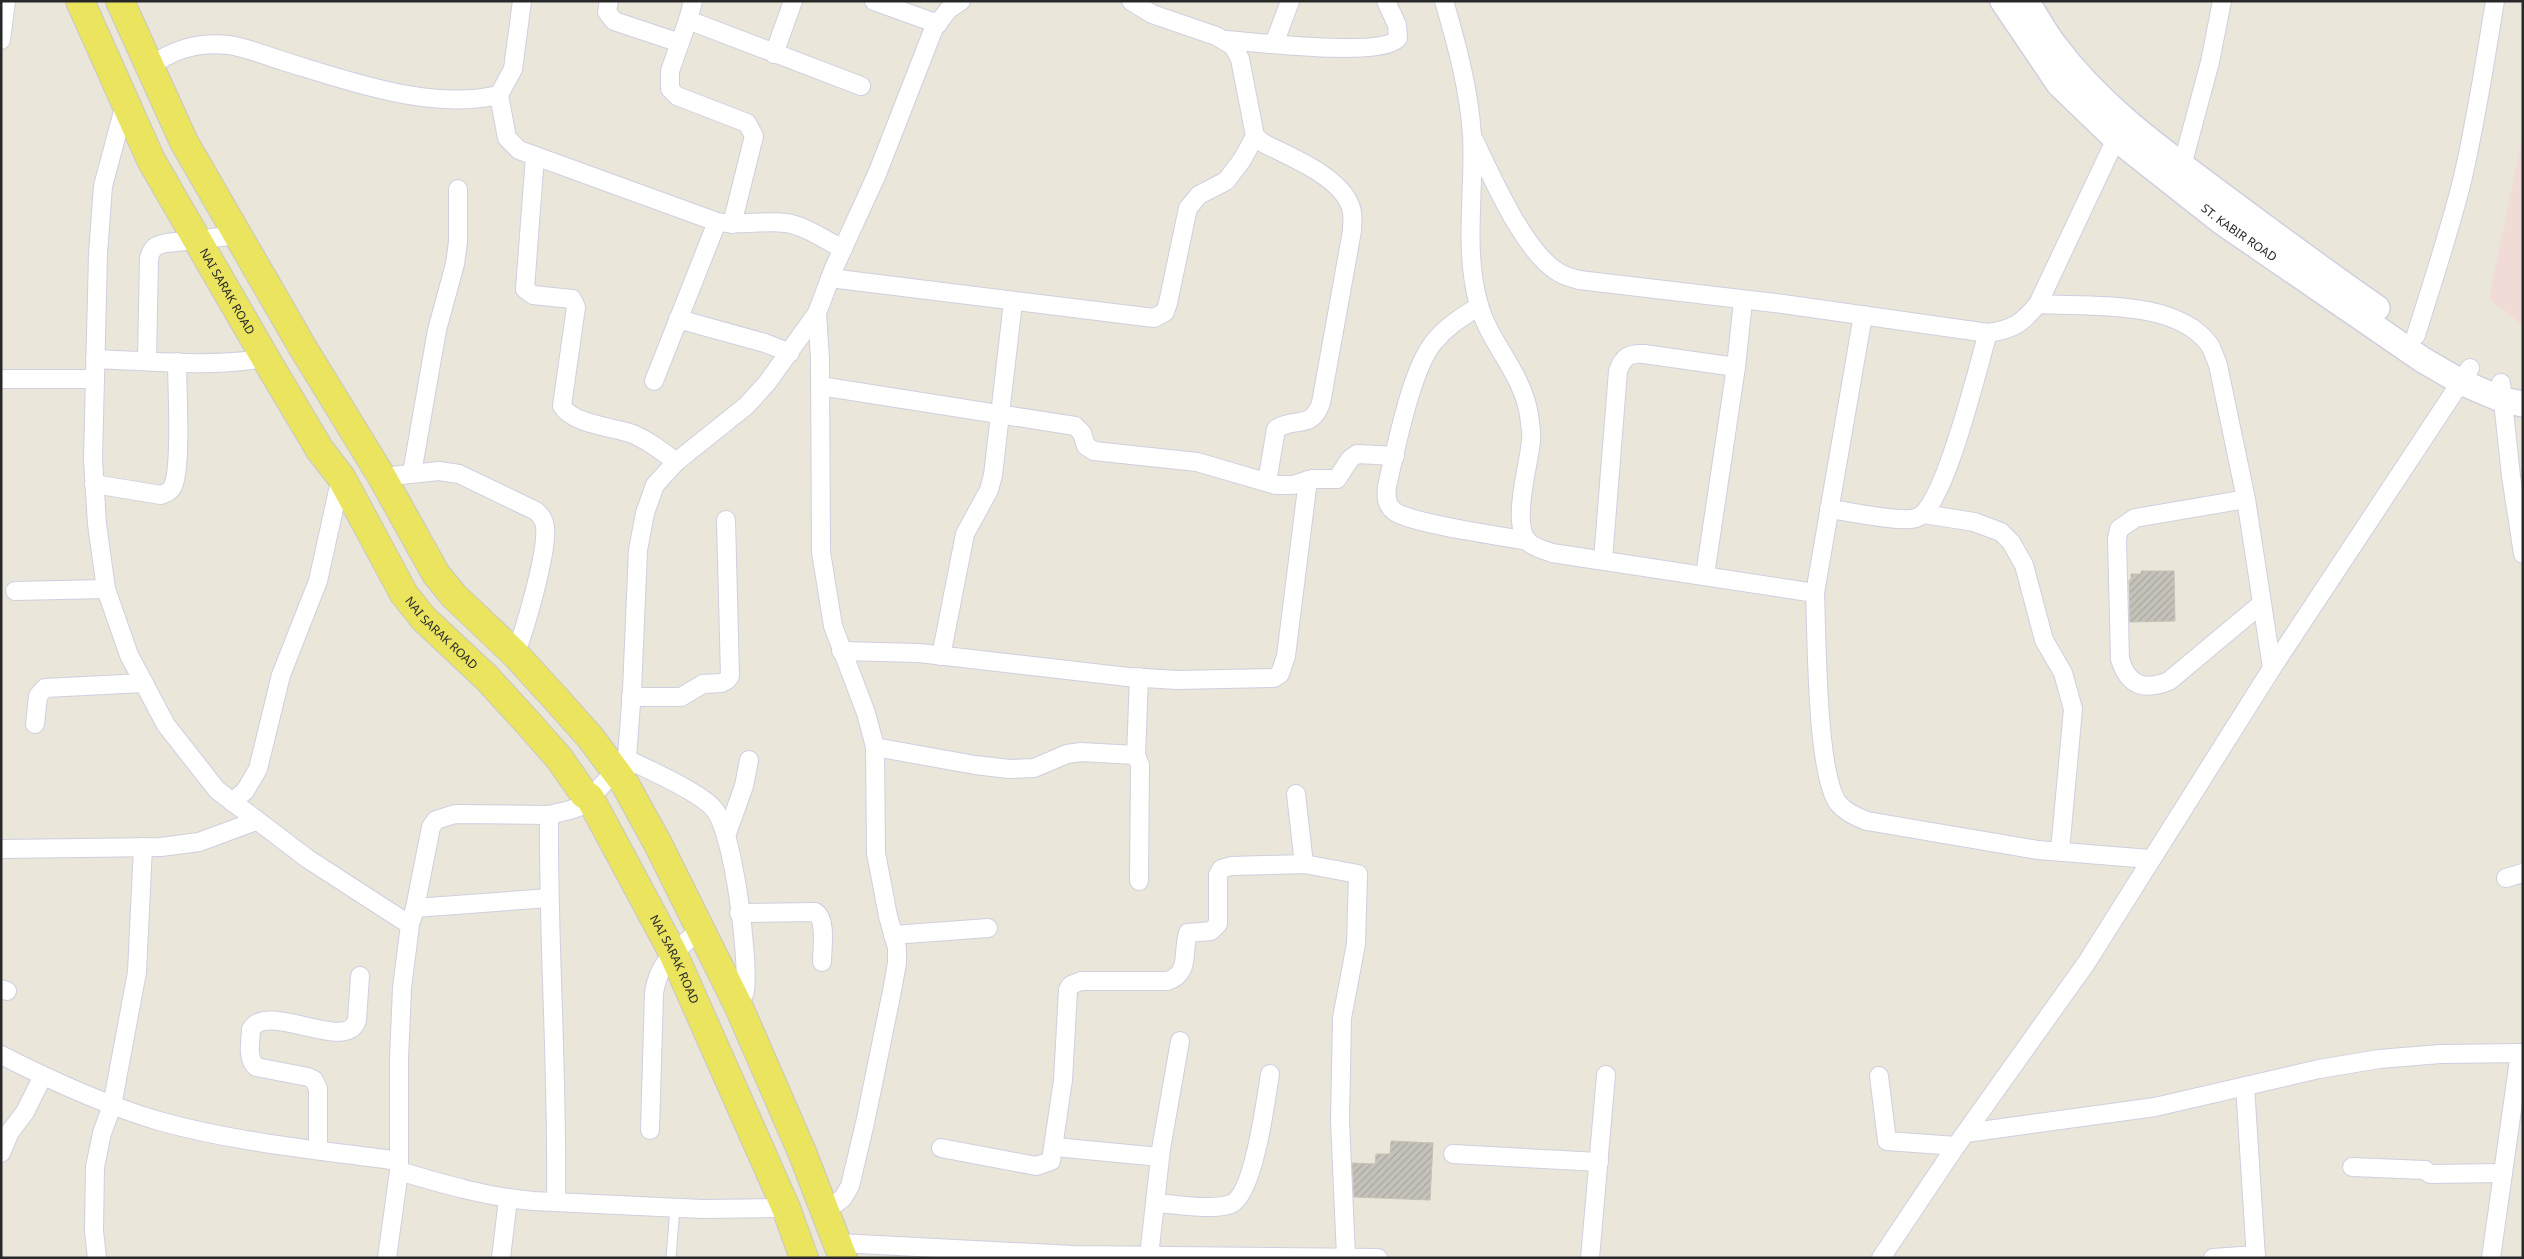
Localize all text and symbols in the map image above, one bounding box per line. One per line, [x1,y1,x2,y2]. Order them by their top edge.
street label: ST. KABIR ROAD [2198,200,2281,265]
street label: NAI SARAK ROAD [196,245,259,338]
street label: NAI SARAK ROAD [401,593,482,673]
street label: NAI SARAK ROAD [646,912,704,1007]

